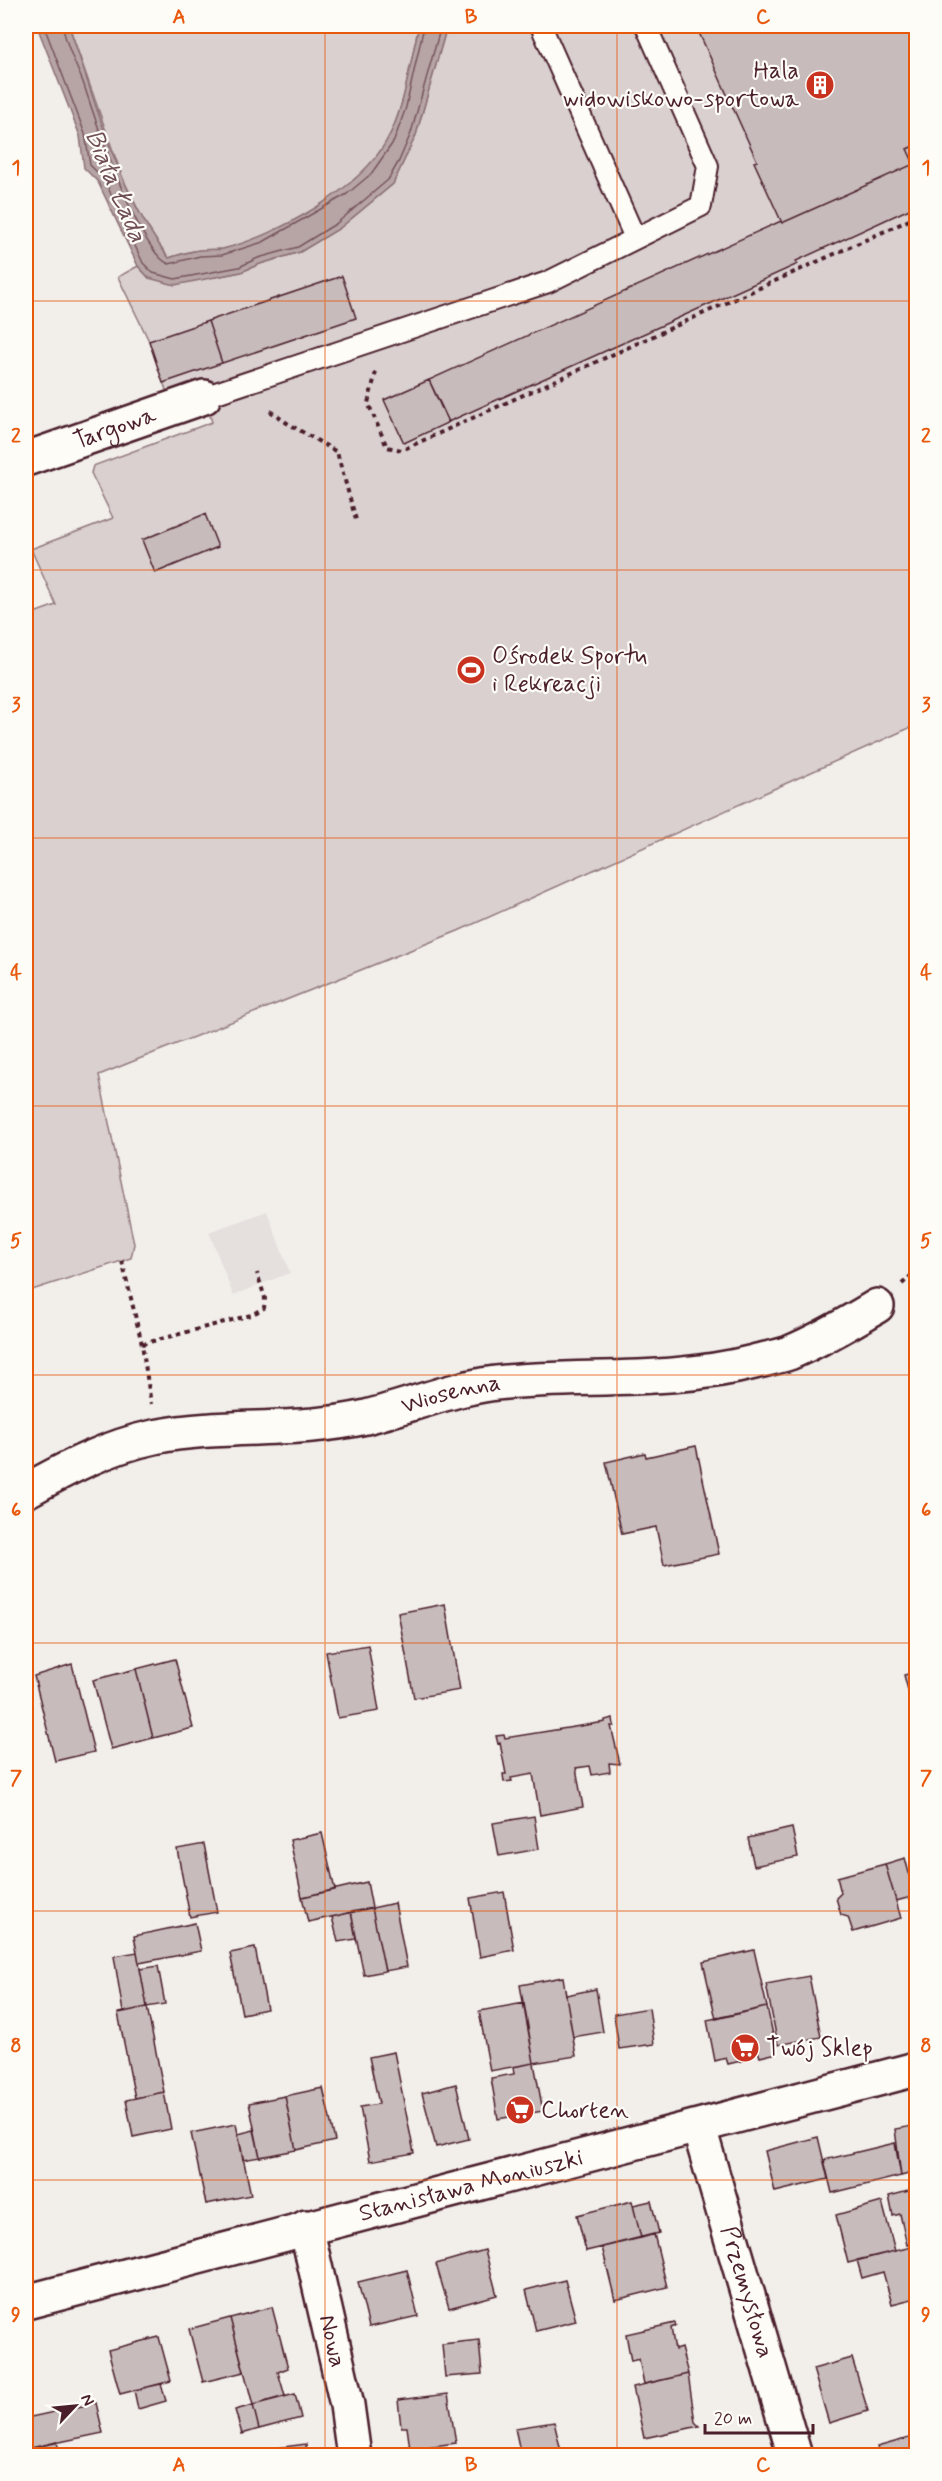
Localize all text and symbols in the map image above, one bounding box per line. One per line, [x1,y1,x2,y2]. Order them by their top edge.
text: A [172,4,186,31]
text: B [465,4,478,31]
text: C [756,4,771,31]
place label: Hala widowiskowo-sportowa [562,56,800,115]
building icon: Hala widowiskowo-sportowa [804,69,836,101]
water label: Biała Łada [76,124,154,248]
text: 1 [12,155,20,182]
text: 1 [922,155,930,182]
street label: Targowa [69,399,161,457]
text: 2 [11,423,21,450]
text: 2 [921,423,931,450]
place label: Ośrodek Sportu i Rekreacji [492,641,647,700]
sports icon: Ośrodek Sportu i Rekreacji [455,654,487,686]
text: 3 [11,692,21,719]
text: 3 [921,692,931,719]
text: 4 [10,960,22,987]
text: 4 [920,960,932,987]
text: 5 [10,1228,22,1255]
text: 5 [920,1228,932,1255]
street label: Wiosenna [398,1367,503,1422]
text: 6 [11,1497,21,1524]
text: 6 [921,1497,931,1524]
text: 7 [10,1765,22,1792]
text: 7 [920,1765,932,1792]
supermarket icon: Twój Sklep [729,2032,761,2064]
text: 8 [10,2033,22,2060]
place label: Twój Sklep [766,2033,873,2064]
text: 8 [920,2033,932,2060]
supermarket icon: Chorten [504,2094,536,2126]
place label: Chorten [541,2095,629,2126]
street label: Stanisława Moniuszki [356,2142,586,2229]
street label: Przemysłowa [713,2223,781,2362]
text: 9 [11,2302,21,2329]
text: 9 [921,2302,931,2329]
street label: Nowa [311,2312,353,2370]
north arrow [45,2376,105,2436]
text: N [75,2391,99,2409]
scale bar [705,2397,813,2435]
text: 20 m [714,2407,752,2431]
text: A [172,2452,186,2479]
text: B [465,2452,478,2479]
text: C [756,2452,771,2479]

